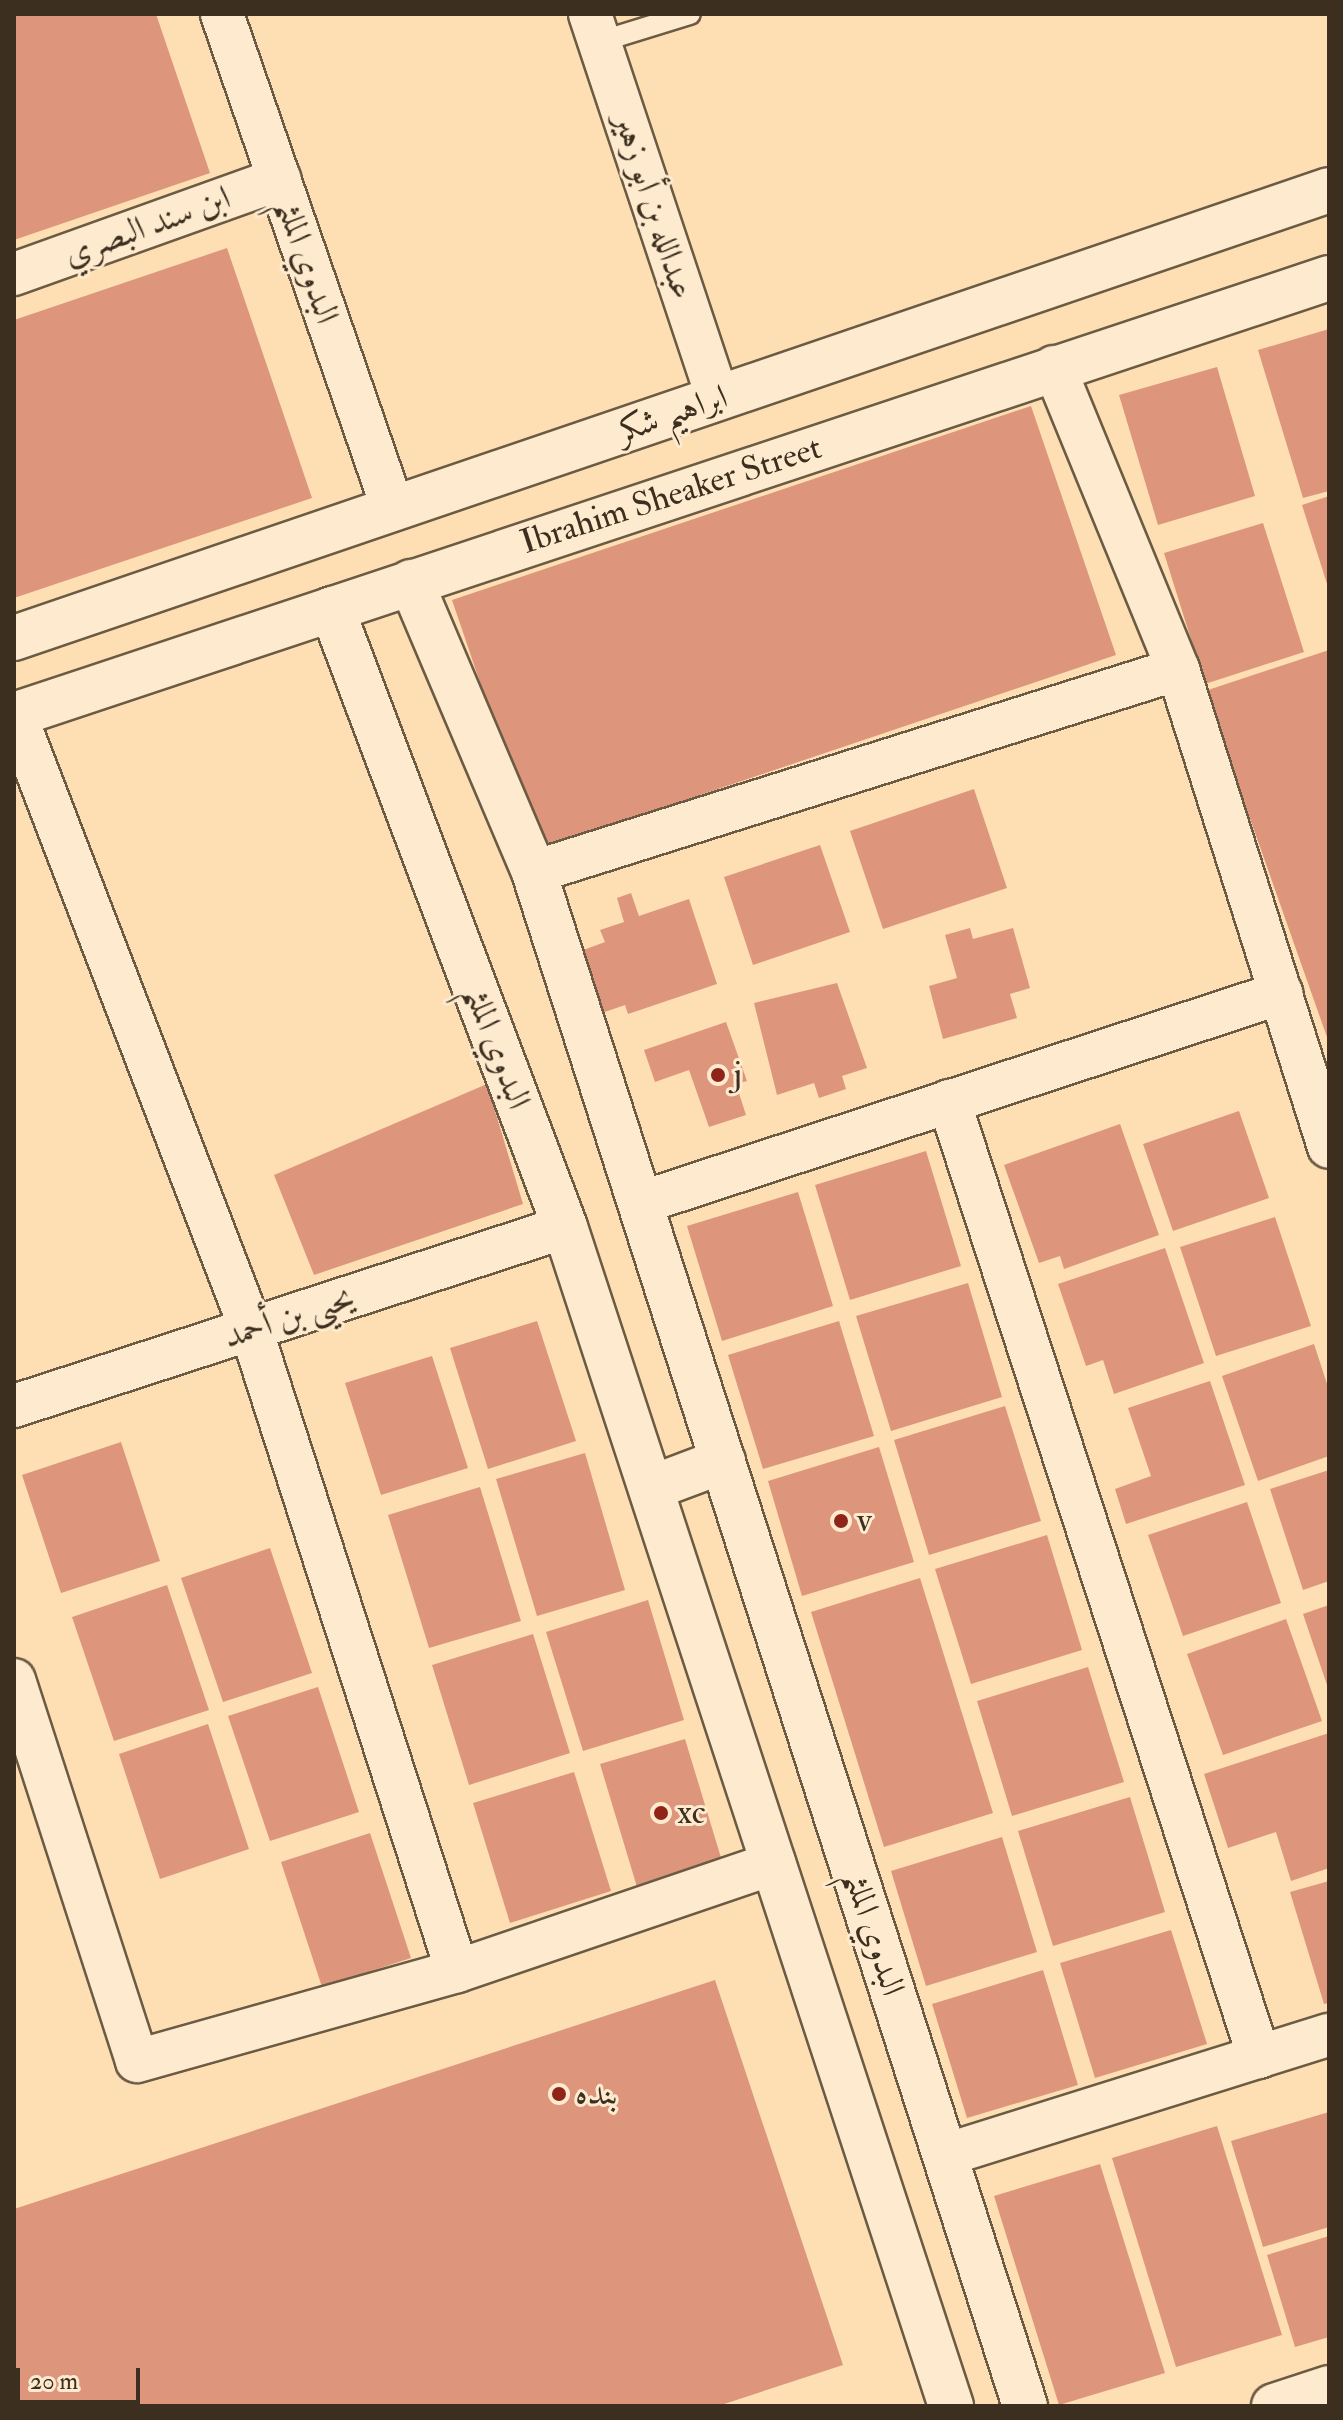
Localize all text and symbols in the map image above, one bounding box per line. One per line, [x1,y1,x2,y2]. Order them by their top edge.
street label: عبدالله بن أبو زهير [605,108,703,304]
street label: ابن سند البصري [58,177,236,275]
street label: البدوي الملثم [267,193,347,329]
street label: ابراهيم شكر [611,376,733,452]
street label: Ibrahim Sheaker Street [515,427,827,563]
street label: البدوي الملثم [455,979,539,1115]
place label: j [734,1055,742,1095]
marker: j [709,1066,727,1084]
street label: يحيى بن أحمد [218,1277,360,1357]
place label: v [857,1501,872,1541]
marker: v [832,1512,850,1530]
place label: xc [677,1793,706,1833]
marker: xc [652,1804,670,1822]
street label: البدوي الملثم [835,1865,913,2001]
place label: بنده [575,2074,618,2114]
marker: بنده [550,2085,568,2103]
scale bar [20,2352,144,2402]
text: 20 m [30,2366,78,2397]

